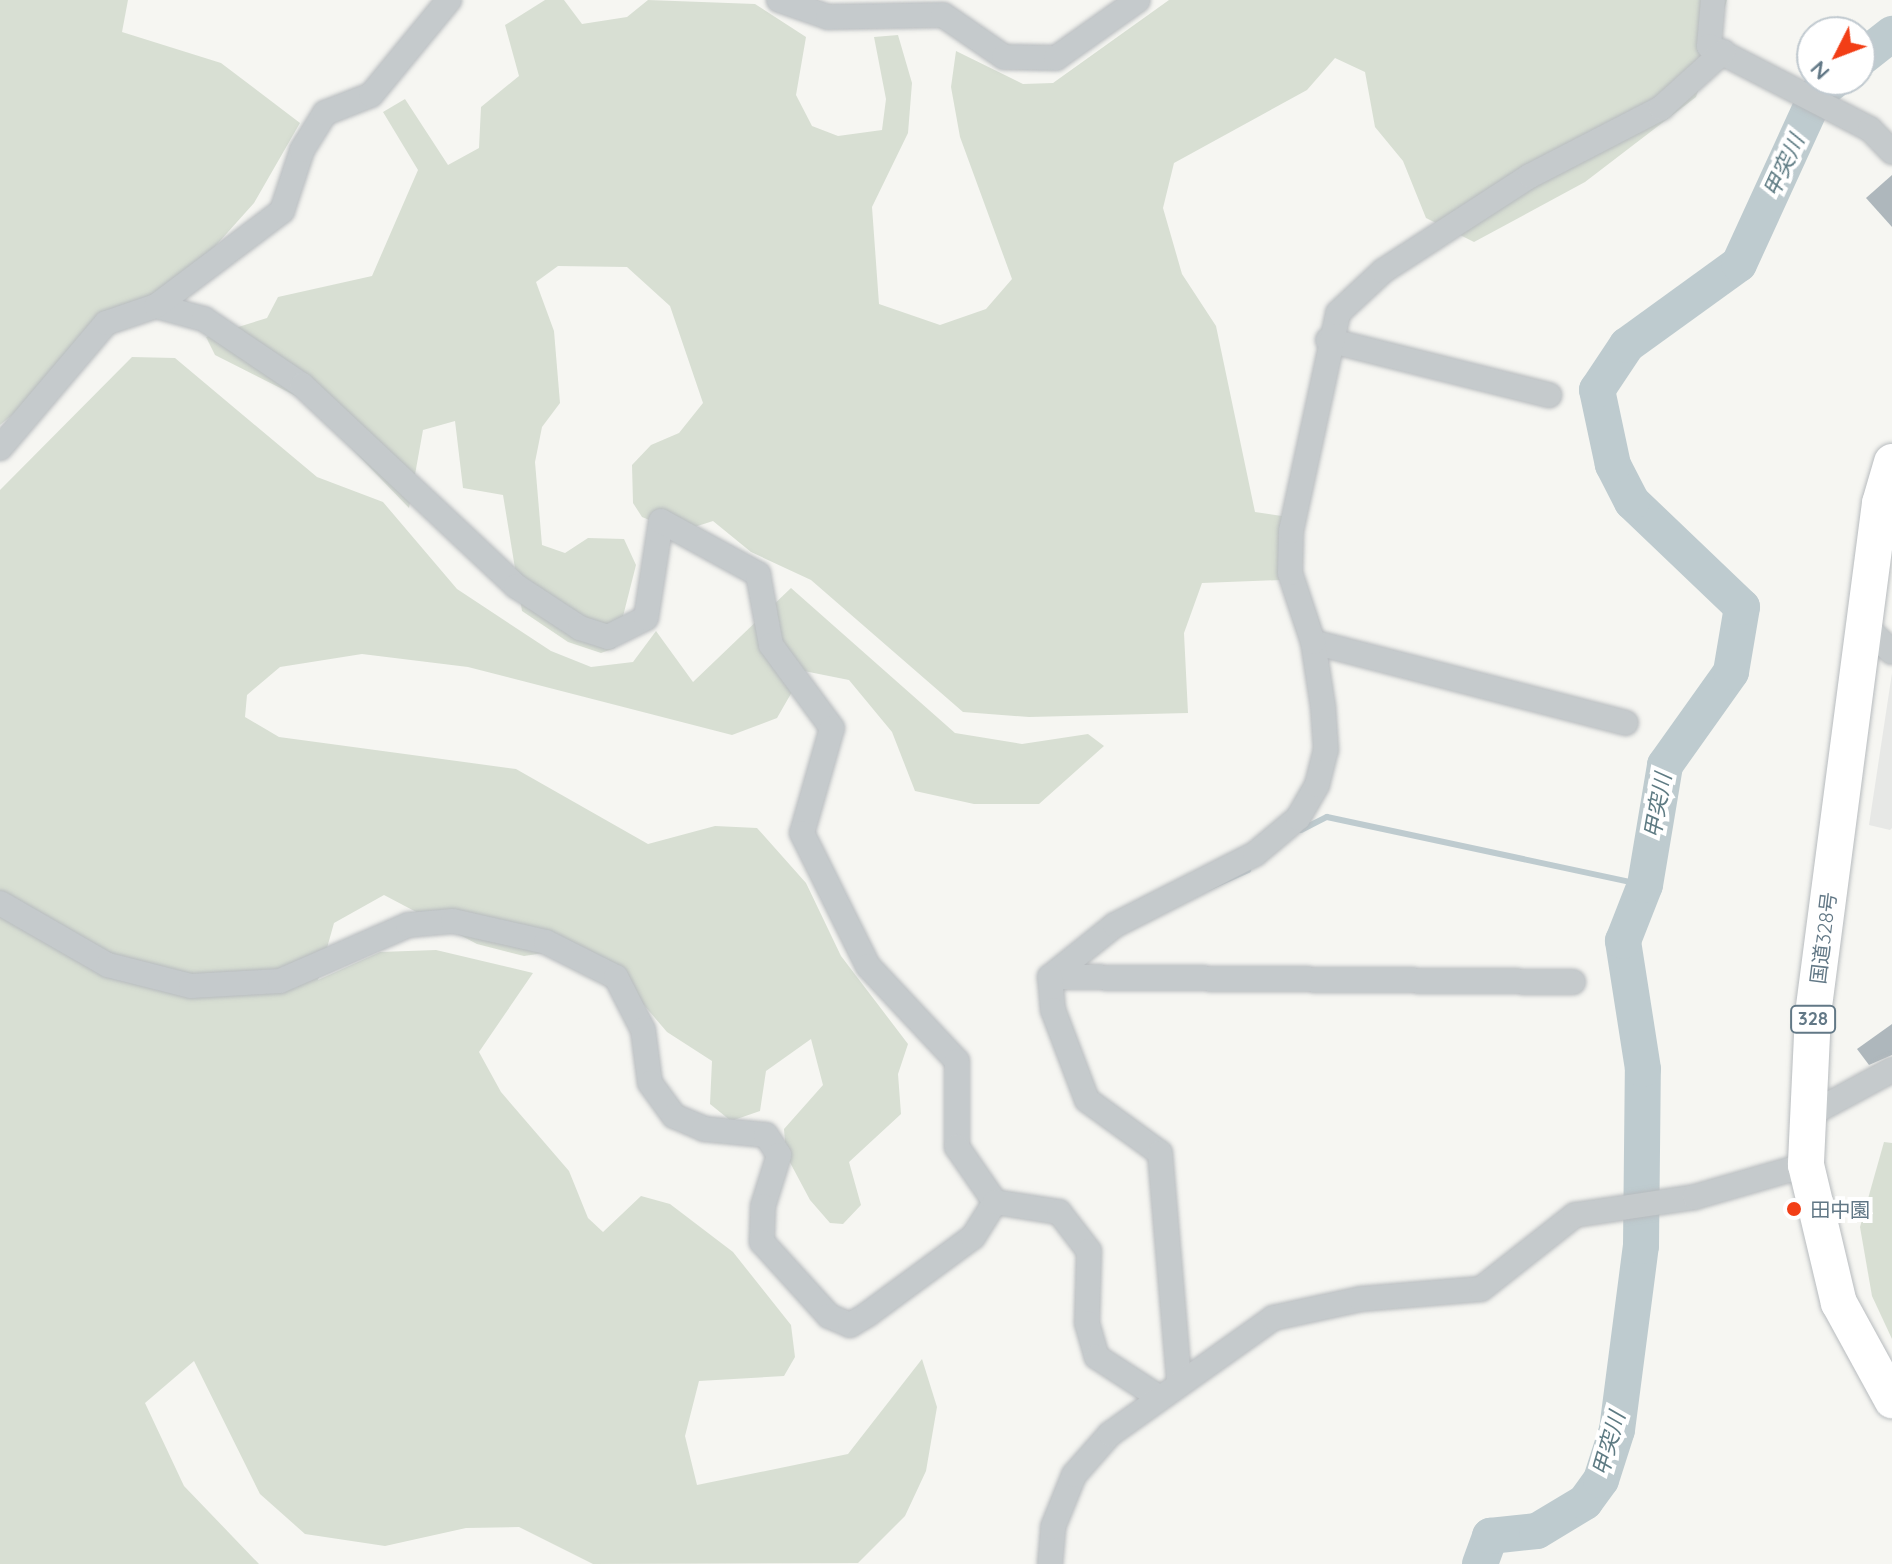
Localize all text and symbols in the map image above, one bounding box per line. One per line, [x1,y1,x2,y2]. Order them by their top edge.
north arrow [1796,16,1876,96]
text: N [1804,55,1835,86]
water label: 甲突川 [1758,131,1810,201]
water label: 甲突川 [1639,771,1677,841]
street label: 国道328号 [1805,891,1841,985]
road number: 328 [1789,1005,1837,1033]
place label: 田中園 [1810,1197,1870,1221]
marker: 田中園 [1785,1200,1803,1218]
water label: 甲突川 [1587,1409,1631,1479]

